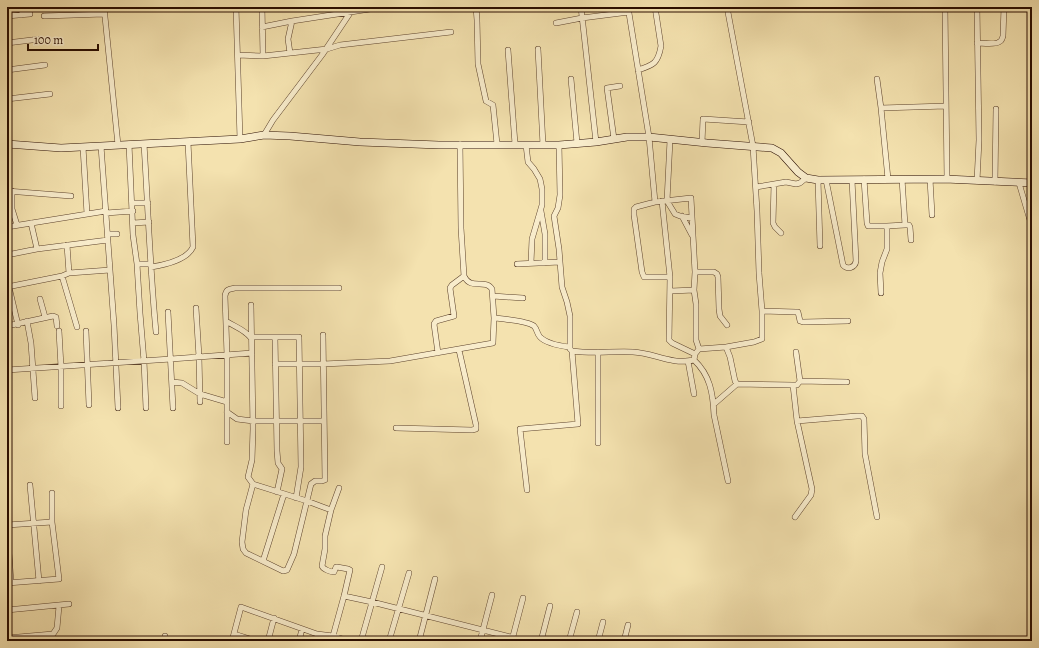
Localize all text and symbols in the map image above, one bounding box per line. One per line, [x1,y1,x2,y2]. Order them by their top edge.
scale bar [28,26,98,52]
text: 100 m [34,32,63,48]

